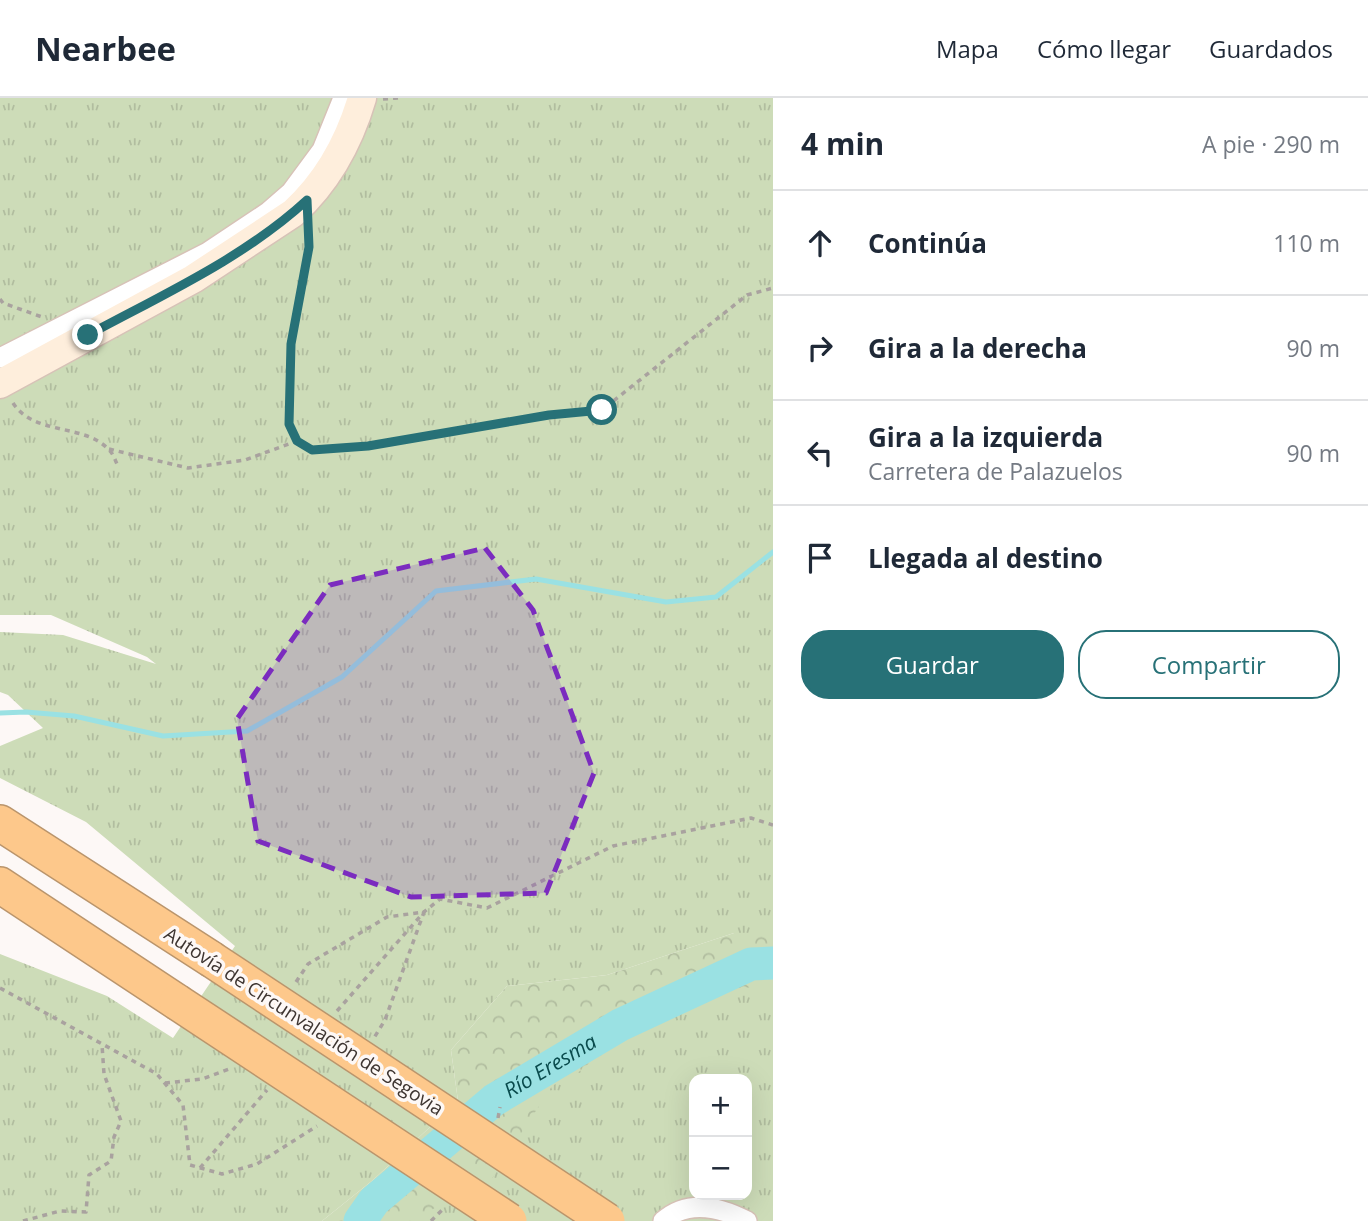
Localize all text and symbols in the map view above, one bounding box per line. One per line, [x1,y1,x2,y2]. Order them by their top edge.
text: Nearbee [35,26,176,71]
text: Mapa [936,32,999,65]
text: Cómo llegar [1037,32,1171,65]
text: Guardados [1209,32,1333,65]
text: 4 min [801,123,884,164]
text: A pie · 290 m [1202,128,1340,160]
icon: ahead [801,224,839,262]
text: Continúa [868,225,987,261]
text: 110 m [1273,227,1340,259]
route end [72,319,103,350]
icon: right [801,329,839,367]
text: Gira a la derecha [868,330,1087,366]
text: 90 m [1286,332,1340,364]
route start [586,394,617,425]
text: Gira a la izquierda [868,419,1103,455]
icon: left [801,434,839,472]
text: 90 m [1286,437,1340,469]
text: Carretera de Palazuelos [868,455,1123,487]
icon: arrive [801,539,839,577]
text: Llegada al destino [868,540,1103,576]
button: Guardar [801,630,1064,699]
button: Compartir [1078,630,1340,699]
street label: Autovía de Circunvalación de Segovia [159,921,449,1121]
water label: Río Eresma [498,1027,602,1104]
map controls [689,1074,752,1200]
button: + [689,1074,752,1137]
button: − [689,1137,752,1200]

